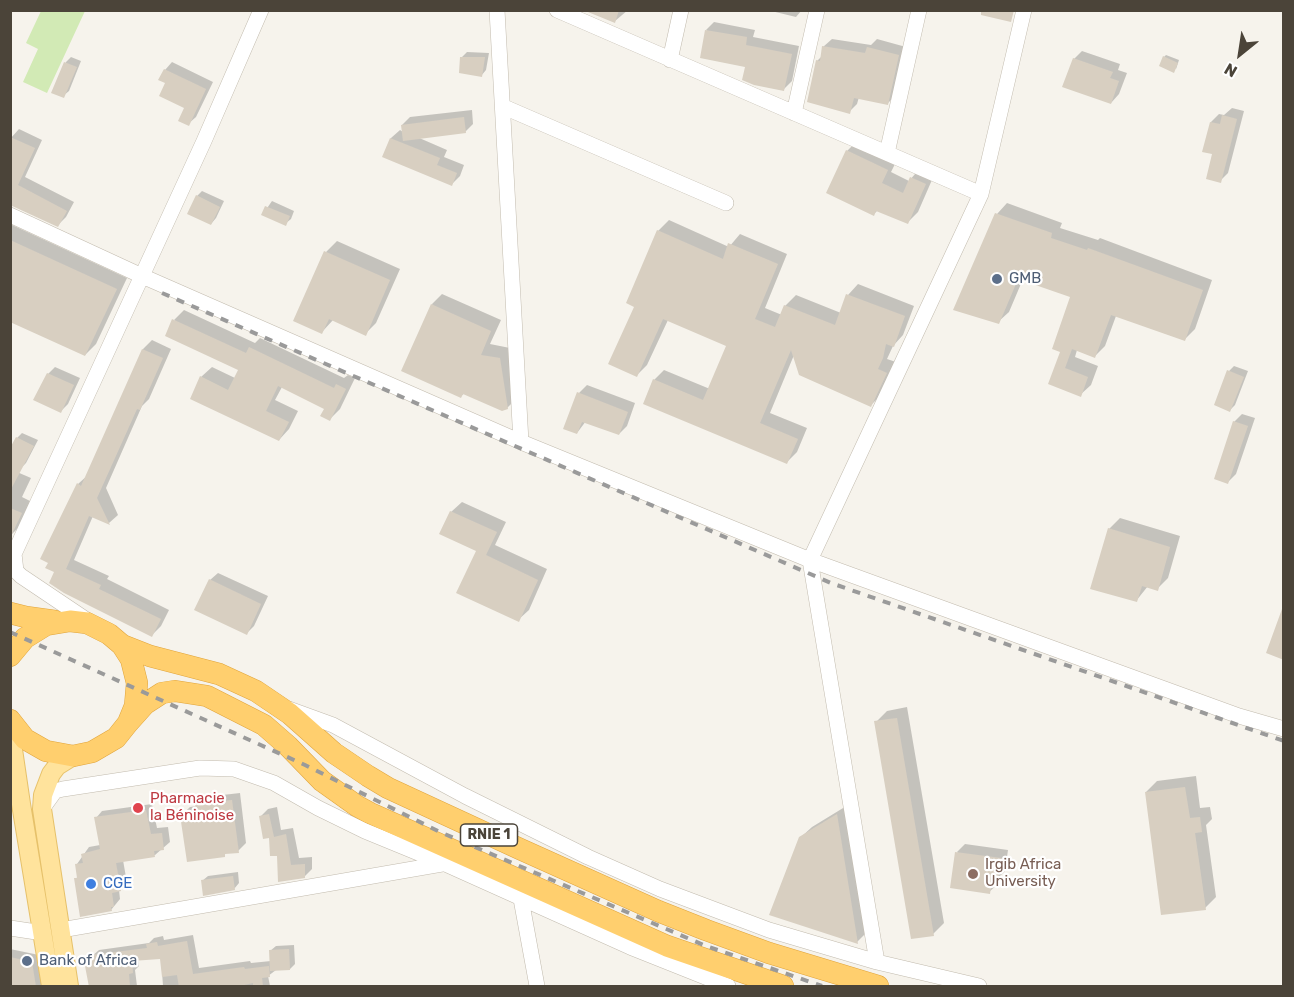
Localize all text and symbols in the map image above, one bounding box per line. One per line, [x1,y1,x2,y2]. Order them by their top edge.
north arrow [1210,24,1270,84]
text: N [1221,59,1240,81]
place label: GMB [1009,270,1041,288]
marker: GMB [990,272,1004,286]
place label: Pharmacie la Béninoise [150,790,234,825]
marker: Pharmacie la Béninoise [131,801,145,815]
road number: RNIE 1 [460,824,518,846]
place label: Irgib Africa University [985,856,1061,891]
marker: Irgib Africa University [966,867,980,881]
place label: CGE [103,875,132,893]
marker: CGE [84,877,98,891]
place label: Bank of Africa [39,952,137,970]
marker: Bank of Africa [20,954,34,968]

